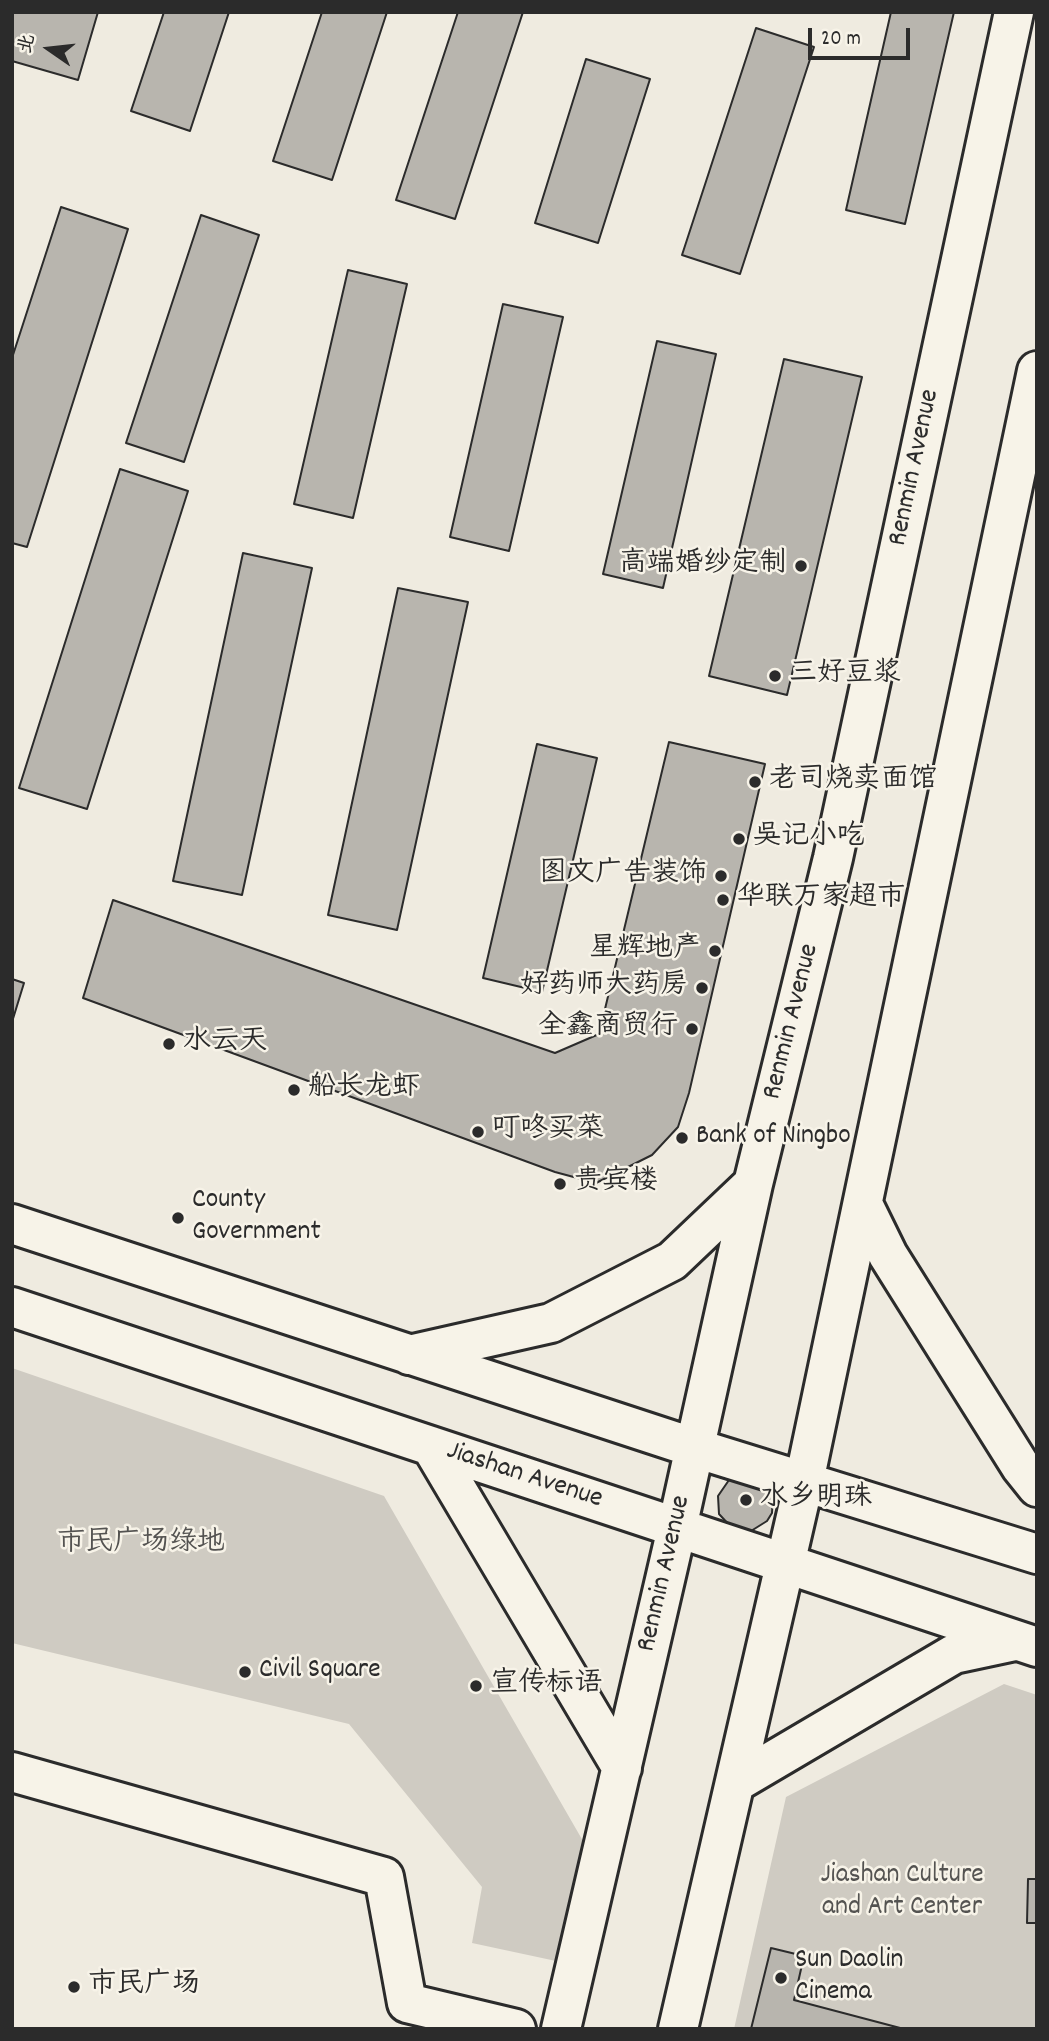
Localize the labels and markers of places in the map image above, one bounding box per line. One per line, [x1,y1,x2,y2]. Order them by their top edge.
place label: 高端婚纱定制 [619,549,787,583]
marker: 高端婚纱定制 [793,558,809,574]
place label: 三好豆浆 [789,659,901,693]
marker: 三好豆浆 [767,668,783,684]
place label: 老司烧卖面馆 [769,765,937,799]
marker: 老司烧卖面馆 [747,774,763,790]
place label: 吴记小吃 [753,822,865,856]
marker: 吴记小吃 [731,831,747,847]
place label: 图文广告装饰 [539,859,707,893]
marker: 图文广告装饰 [713,868,729,884]
place label: 华联万家超市 [737,883,905,917]
marker: 华联万家超市 [715,892,731,908]
place label: 星辉地产 [589,934,701,968]
marker: 星辉地产 [707,943,723,959]
place label: 好药师大药房 [520,971,688,1005]
marker: 好药师大药房 [694,980,710,996]
place label: 全鑫商贸行 [538,1012,678,1046]
marker: 全鑫商贸行 [684,1021,700,1037]
place label: 水云天 [183,1027,267,1061]
marker: 水云天 [161,1036,177,1052]
place label: 船长龙虾 [308,1073,420,1107]
marker: 船长龙虾 [286,1082,302,1098]
place label: 叮咚买菜 [492,1115,604,1149]
place label: Bank of Ningbo [696,1121,851,1155]
marker: 叮咚买菜 [470,1124,486,1140]
marker: Bank of Ningbo [674,1130,690,1146]
place label: 贵宾楼 [574,1167,658,1201]
marker: 贵宾楼 [552,1176,568,1192]
place label: County Government [192,1185,321,1251]
marker: County Government [170,1210,186,1226]
place label: 水乡明珠 [760,1483,872,1517]
marker: 水乡明珠 [738,1492,754,1508]
place label: Civil Square [259,1655,381,1689]
marker: Civil Square [237,1664,253,1680]
place label: 宣传标语 [490,1669,602,1703]
marker: 宣传标语 [468,1678,484,1694]
place label: Sun Daolin Cinema [795,1945,904,2011]
place label: 市民广场 [88,1970,200,2004]
marker: Sun Daolin Cinema [773,1970,789,1986]
marker: 市民广场 [66,1979,82,1995]

